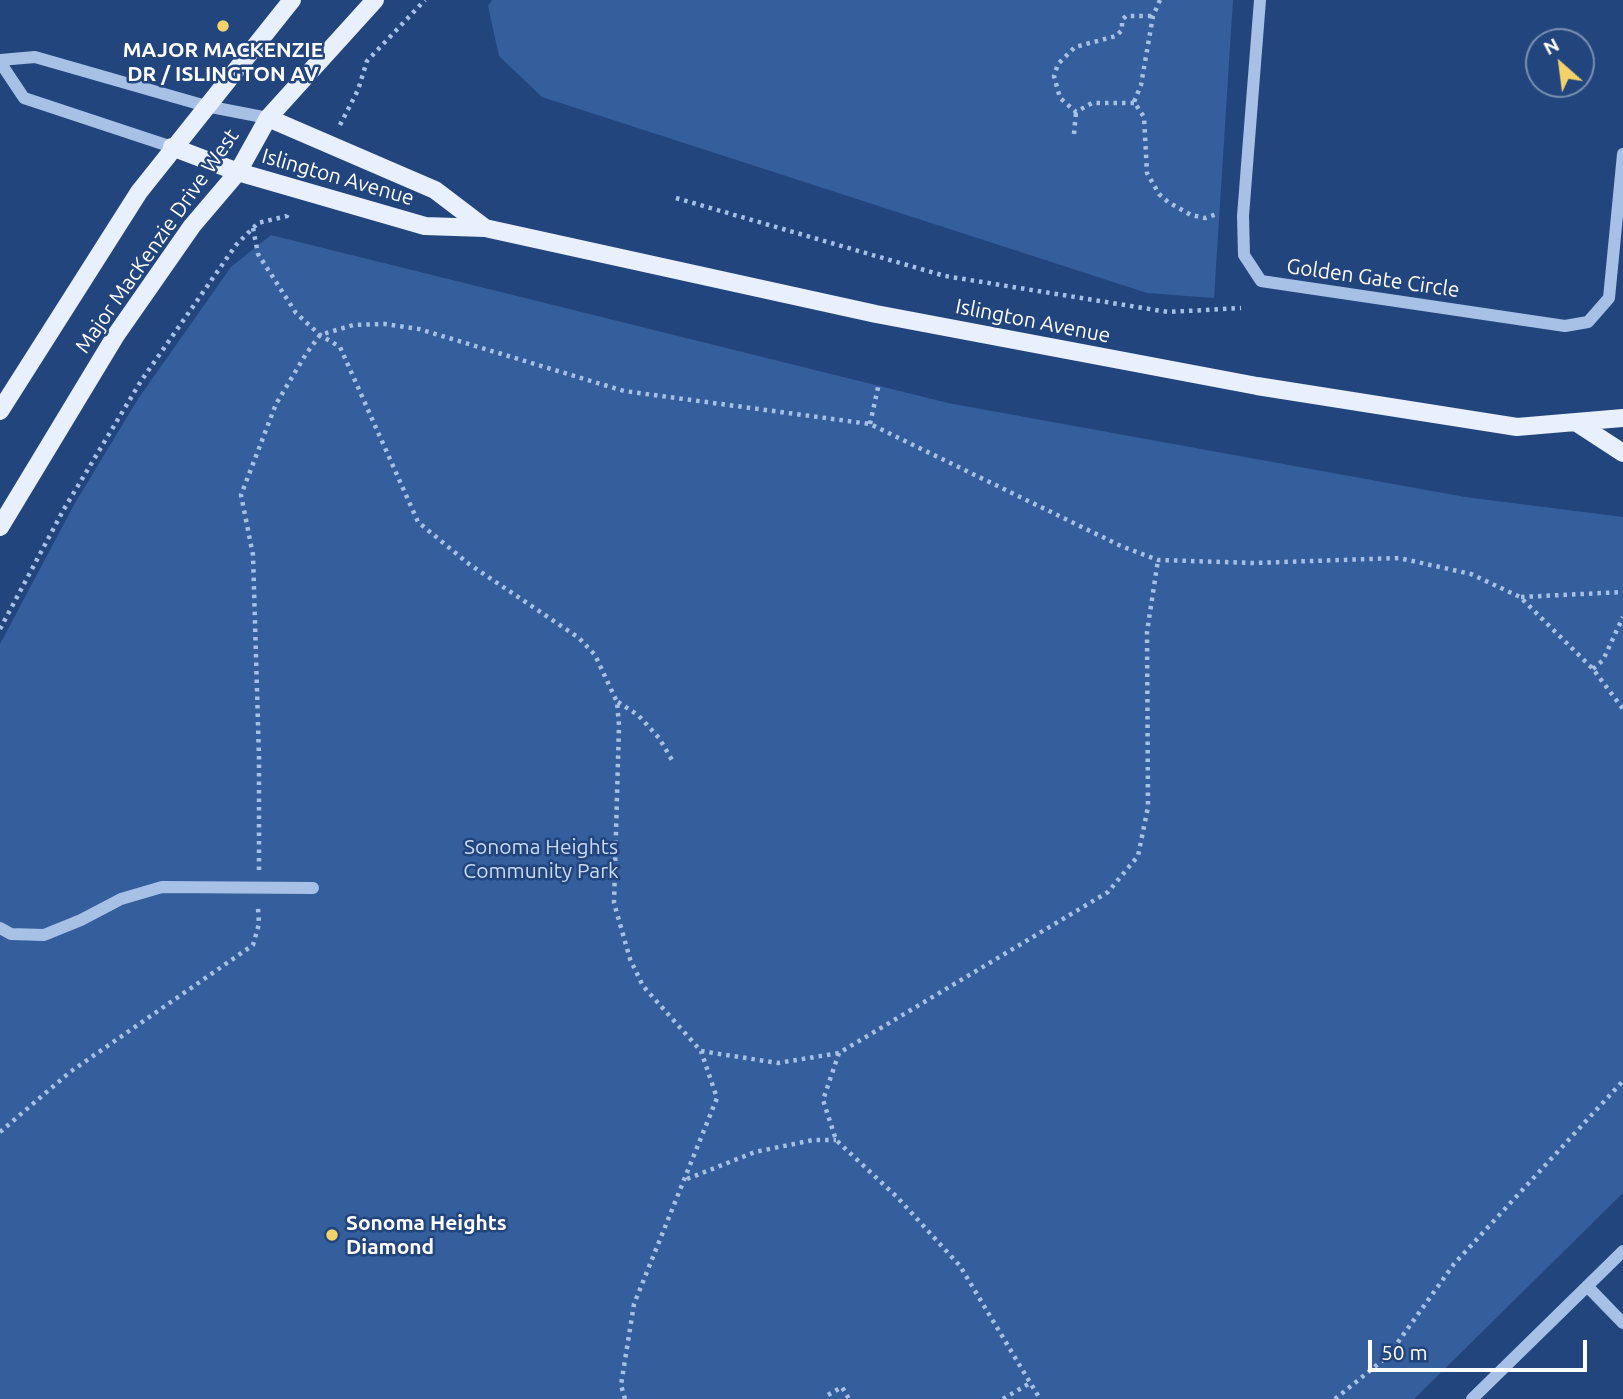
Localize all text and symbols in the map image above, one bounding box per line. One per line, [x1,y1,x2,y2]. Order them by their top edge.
marker: MAJOR MACKENZIE DR / ISLINGTON AV [215,18,231,34]
north arrow [1525,28,1595,98]
text: N [1540,33,1563,59]
place label: MAJOR MACKENZIE DR / ISLINGTON AV [123,37,323,87]
street label: Major MacKenzie Drive West [70,124,244,358]
street label: Islington Avenue [259,143,417,211]
street label: Golden Gate Circle [1285,253,1461,303]
street label: Islington Avenue [953,294,1113,348]
park label: Sonoma Heights Community Park [463,834,619,884]
place label: Sonoma Heights Diamond [346,1210,507,1260]
marker: Sonoma Heights Diamond [324,1227,340,1243]
scale bar [1371,1326,1590,1370]
text: 50 m [1381,1340,1428,1364]

